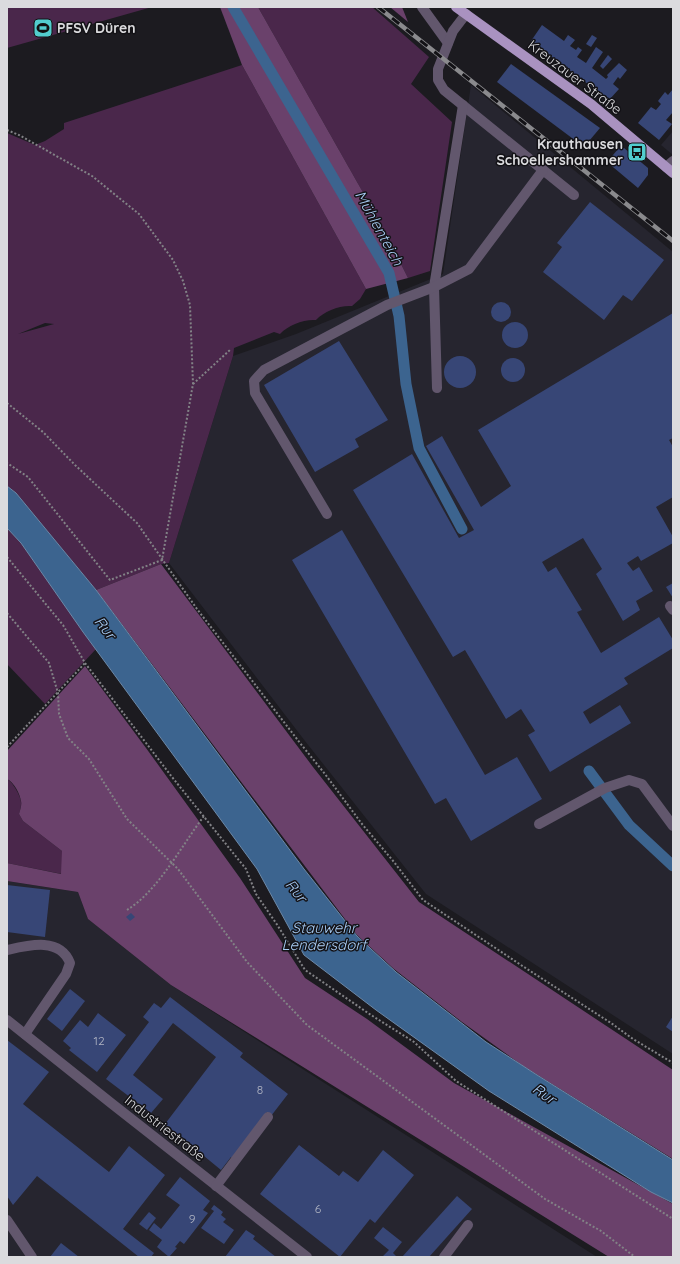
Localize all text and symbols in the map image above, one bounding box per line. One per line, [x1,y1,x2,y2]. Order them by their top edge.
sports icon: PFSV Düren [32,17,54,39]
place label: PFSV Düren [57,19,136,37]
street label: Kreuzauer Straße [524,36,626,118]
place label: Krauthausen Schoellershammer [497,135,623,169]
bus stop icon: Krauthausen Schoellershammer [626,141,648,163]
water label: Mühlenteich [351,187,408,269]
water label: Rur [90,612,122,645]
water label: Rur [281,875,313,908]
water label: Stauwehr Lendersdorf [282,918,369,954]
house number: 12 [93,1033,105,1048]
water label: Rur [529,1079,561,1109]
house number: 8 [257,1082,263,1097]
street label: Industriestraße [121,1091,209,1165]
house number: 6 [315,1201,322,1216]
house number: 9 [189,1211,196,1226]

